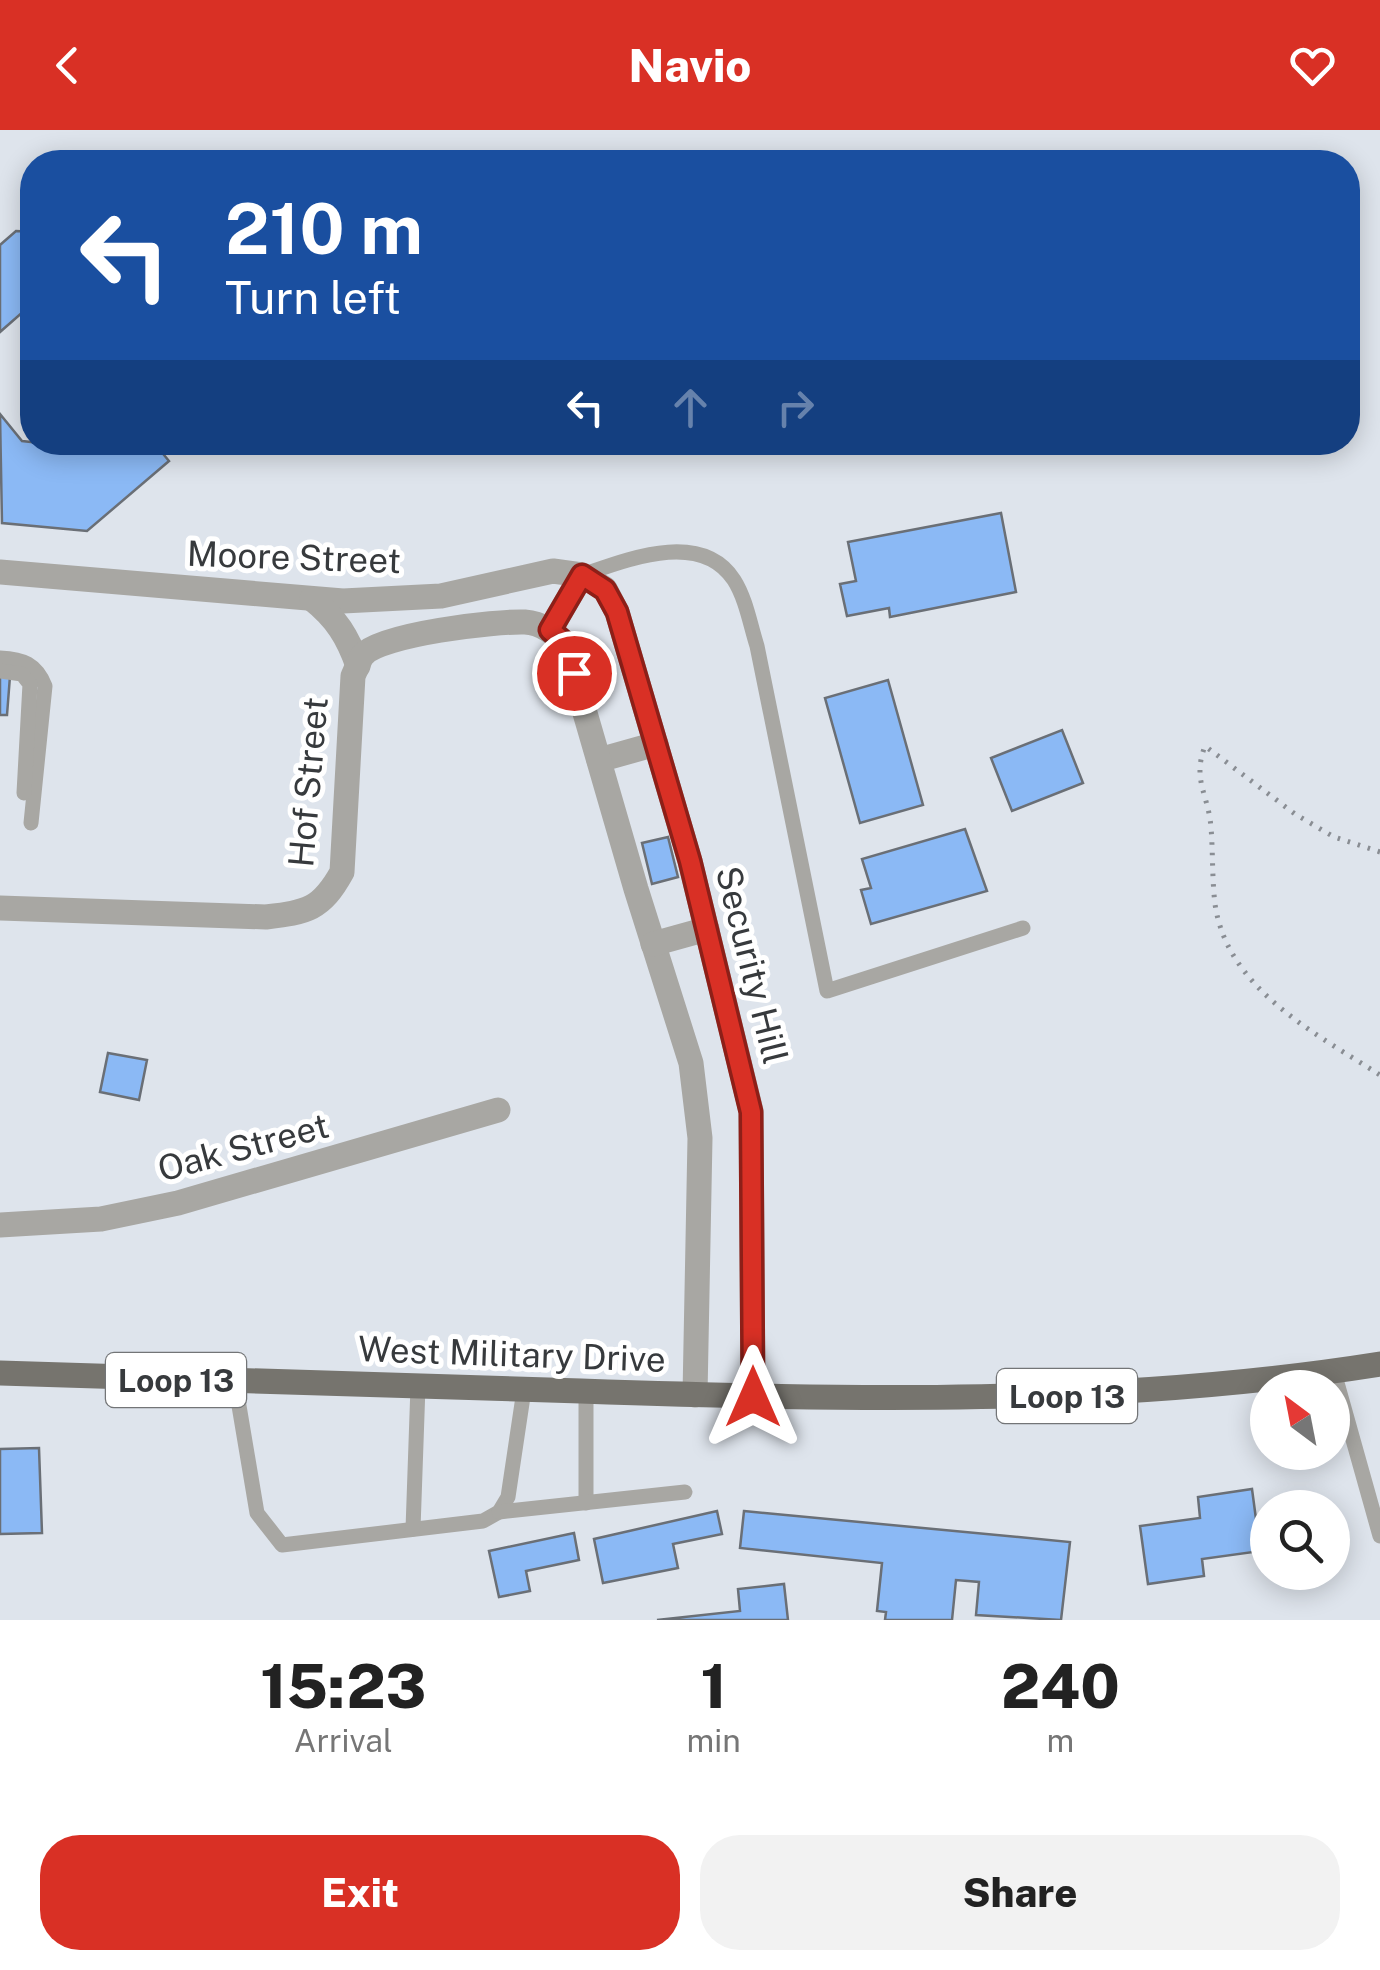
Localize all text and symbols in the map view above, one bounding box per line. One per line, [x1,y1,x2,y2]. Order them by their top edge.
icon: back [40,38,95,93]
icon: heart [1285,38,1340,93]
text: Navio [629,39,751,92]
text: 210 m [225,187,423,270]
icon: left [60,190,190,320]
text: Turn left [225,271,401,324]
icon: left [558,380,613,435]
icon: ahead [663,380,718,435]
icon: right [768,380,823,435]
street label: Moore Street [186,533,402,581]
pin [532,631,617,716]
icon: arrive [547,646,602,701]
street label: Hof Street [280,695,336,869]
street label: Security Hill [708,862,796,1068]
street label: Oak Street [153,1105,333,1189]
street label: West Military Drive [357,1328,667,1380]
position arrow [701,1345,805,1449]
road number: Loop 13 [106,1353,246,1407]
road number: Loop 13 [997,1369,1137,1423]
north arrow [1250,1370,1350,1470]
map controls [1250,1370,1350,1590]
button: search [1250,1490,1350,1590]
text: 15:23 [260,1651,426,1722]
text: 1 [701,1651,727,1722]
text: 240 [1001,1651,1120,1722]
text: Arrival [294,1722,393,1759]
text: min [687,1722,741,1759]
text: m [1047,1722,1074,1759]
button: Exit [40,1835,680,1950]
button: Share [700,1835,1340,1950]

